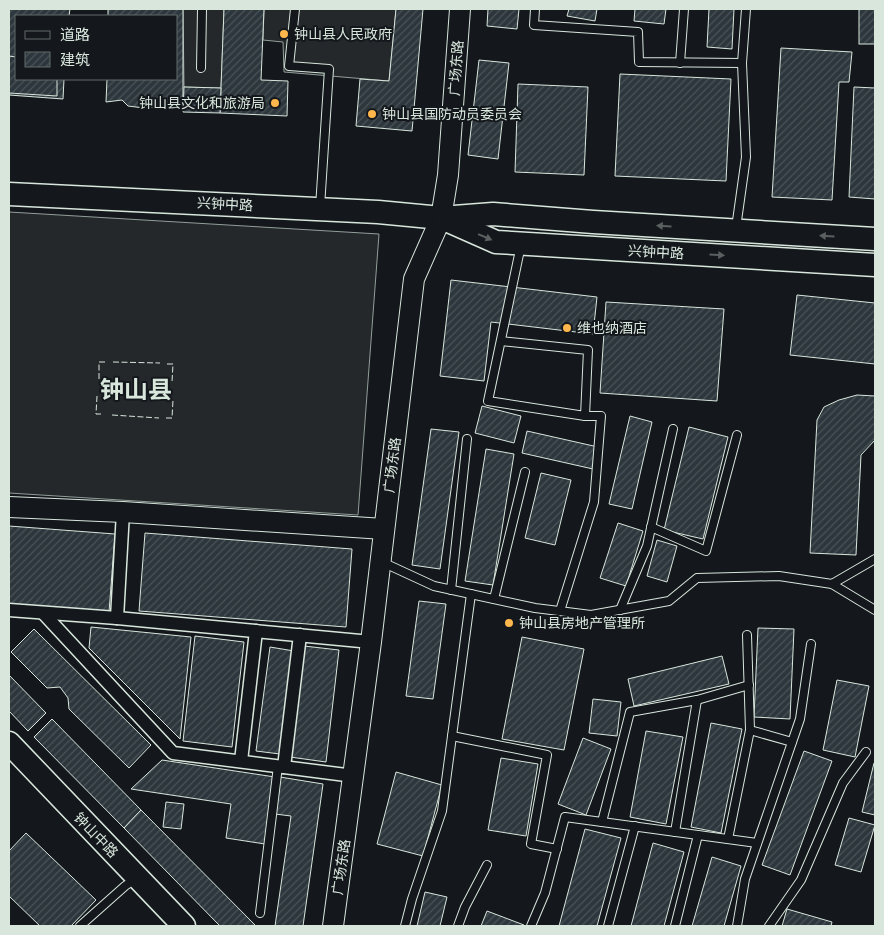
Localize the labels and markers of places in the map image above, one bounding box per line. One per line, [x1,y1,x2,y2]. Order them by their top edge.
place label: 钟山县人民政府 [294,26,392,42]
marker: 钟山县人民政府 [278,28,290,40]
place label: 钟山县文化和旅游局 [139,95,265,111]
marker: 钟山县文化和旅游局 [269,97,281,109]
place label: 钟山县国防动员委员会 [382,106,522,122]
marker: 钟山县国防动员委员会 [366,108,378,120]
place label: 维也纳酒店 [577,320,647,336]
marker: 维也纳酒店 [561,322,573,334]
place label: 钟山县房地产管理所 [519,615,645,631]
marker: 钟山县房地产管理所 [503,617,515,629]

